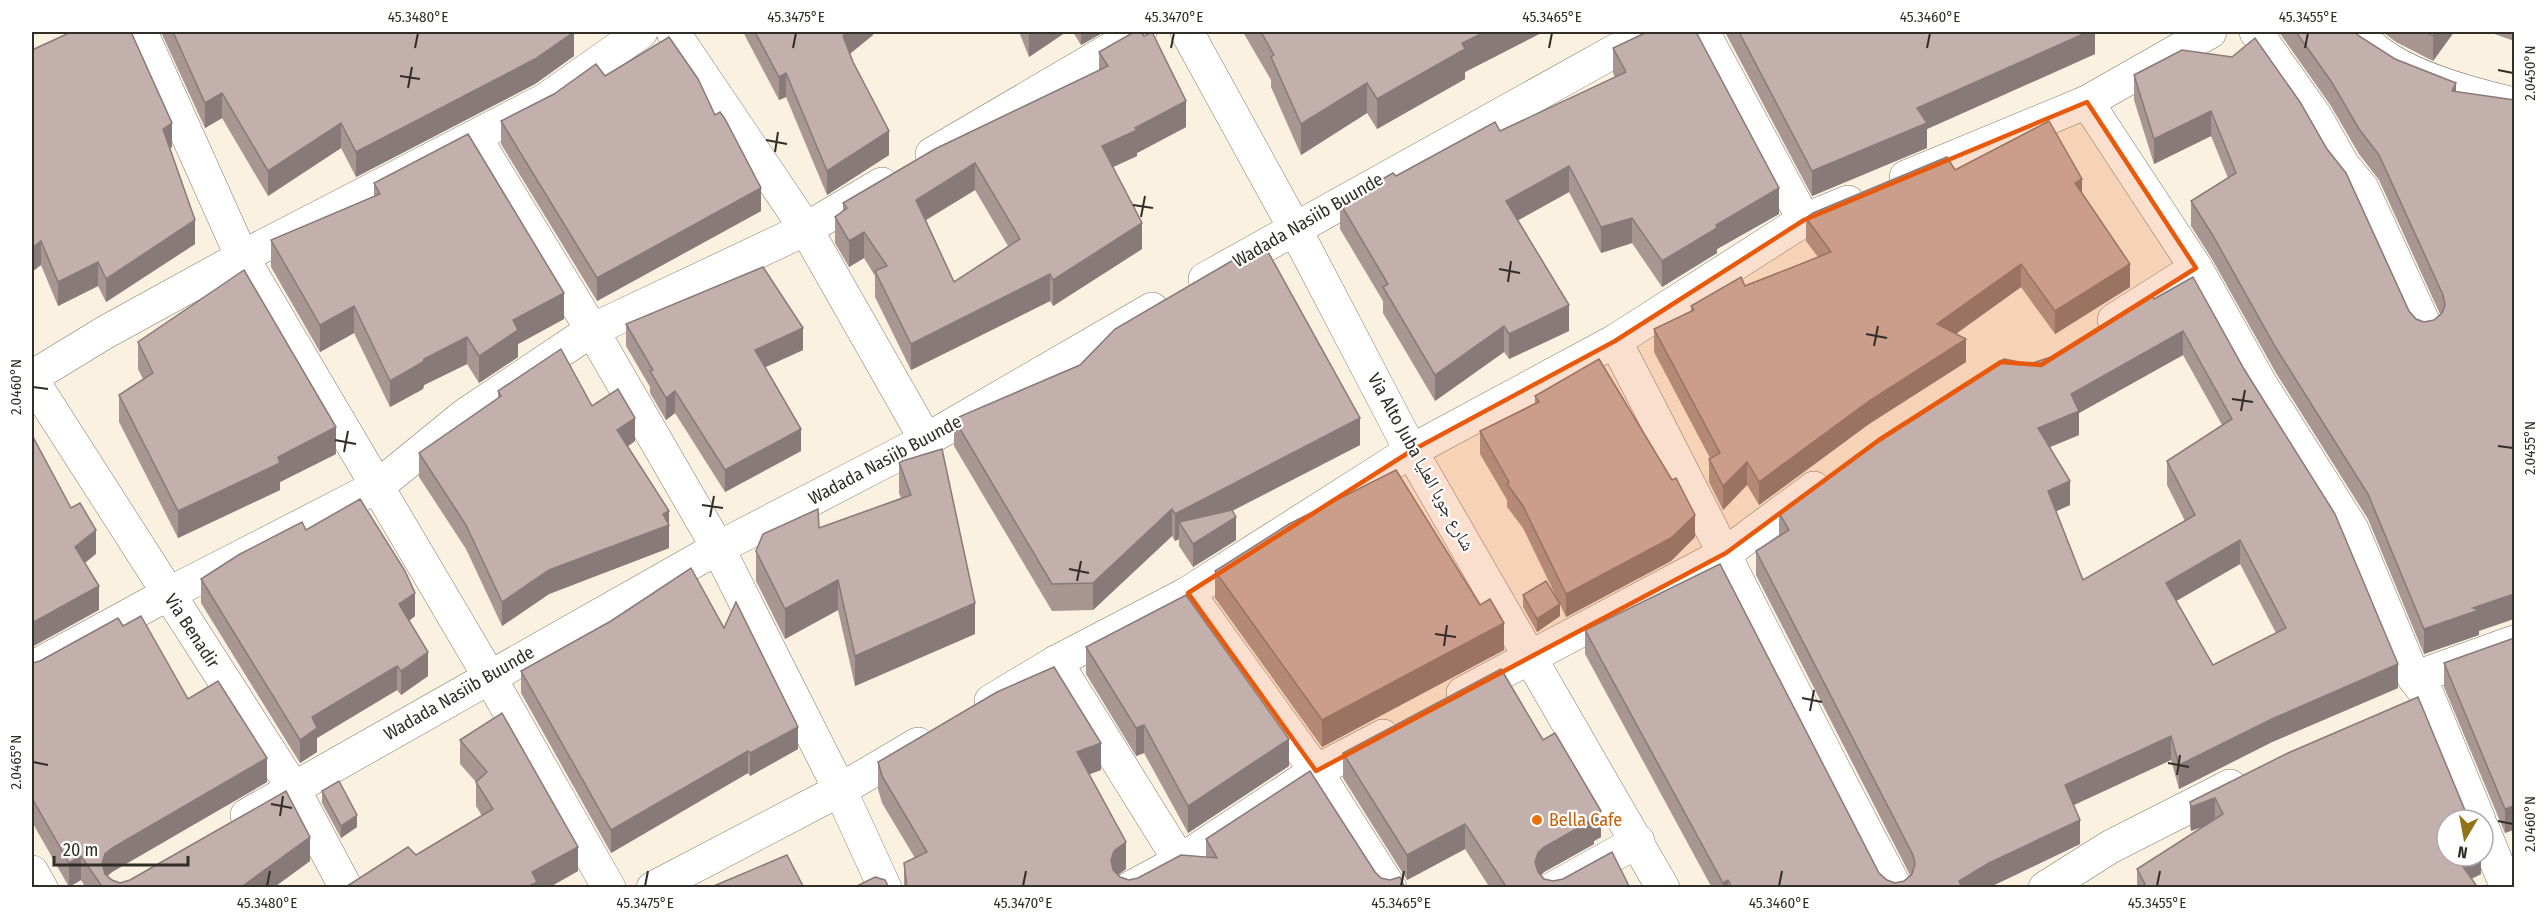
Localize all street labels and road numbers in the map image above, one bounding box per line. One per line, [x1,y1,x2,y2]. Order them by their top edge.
street label: Wadada Nasiib Buunde [1229,168,1387,272]
street label: Via Alto Juba شارع جوبا العليا [1363,369,1479,555]
street label: Wadada Nasiib Buunde [805,410,965,510]
street label: Via Benadir [160,590,225,673]
street label: Wadada Nasiib Buunde [380,641,538,745]

